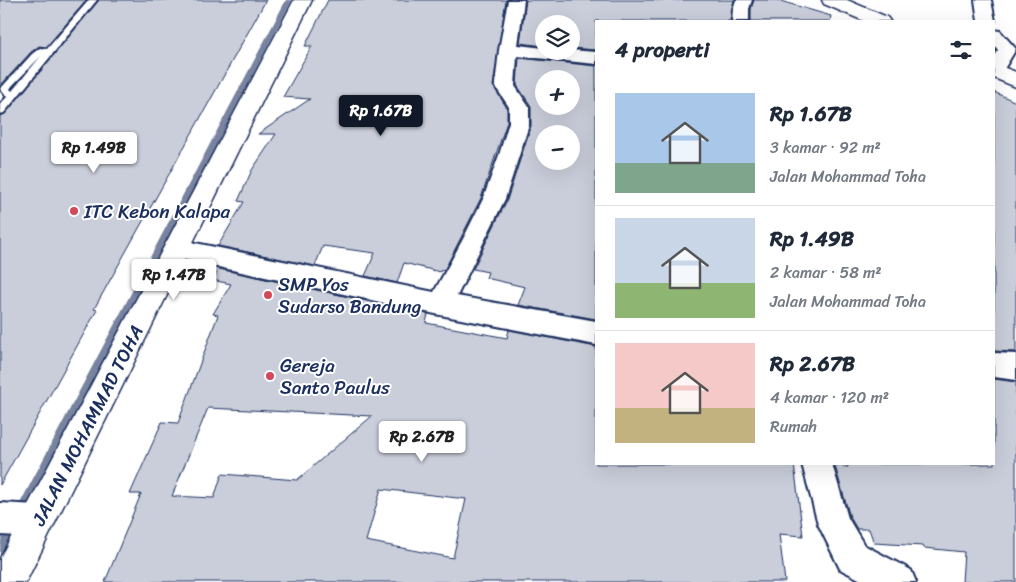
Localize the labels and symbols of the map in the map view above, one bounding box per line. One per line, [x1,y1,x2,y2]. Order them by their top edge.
pin: Rp 1.67B [329,94,433,137]
pin: Rp 1.49B [42,132,146,174]
place label: ITC Kebon Kalapa [83,195,230,228]
marker: ITC Kebon Kalapa [68,205,80,217]
pin: Rp 1.47B [122,258,226,301]
place label: SMP Yos Sudarso Bandung [278,268,422,323]
marker: SMP Yos Sudarso Bandung [262,289,274,301]
street label: JALAN MOHAMMAD TOHA [22,319,152,532]
place label: Gereja Santo Paulus [280,349,390,404]
marker: Gereja Santo Paulus [264,370,276,382]
pin: Rp 2.67B [370,420,474,463]

